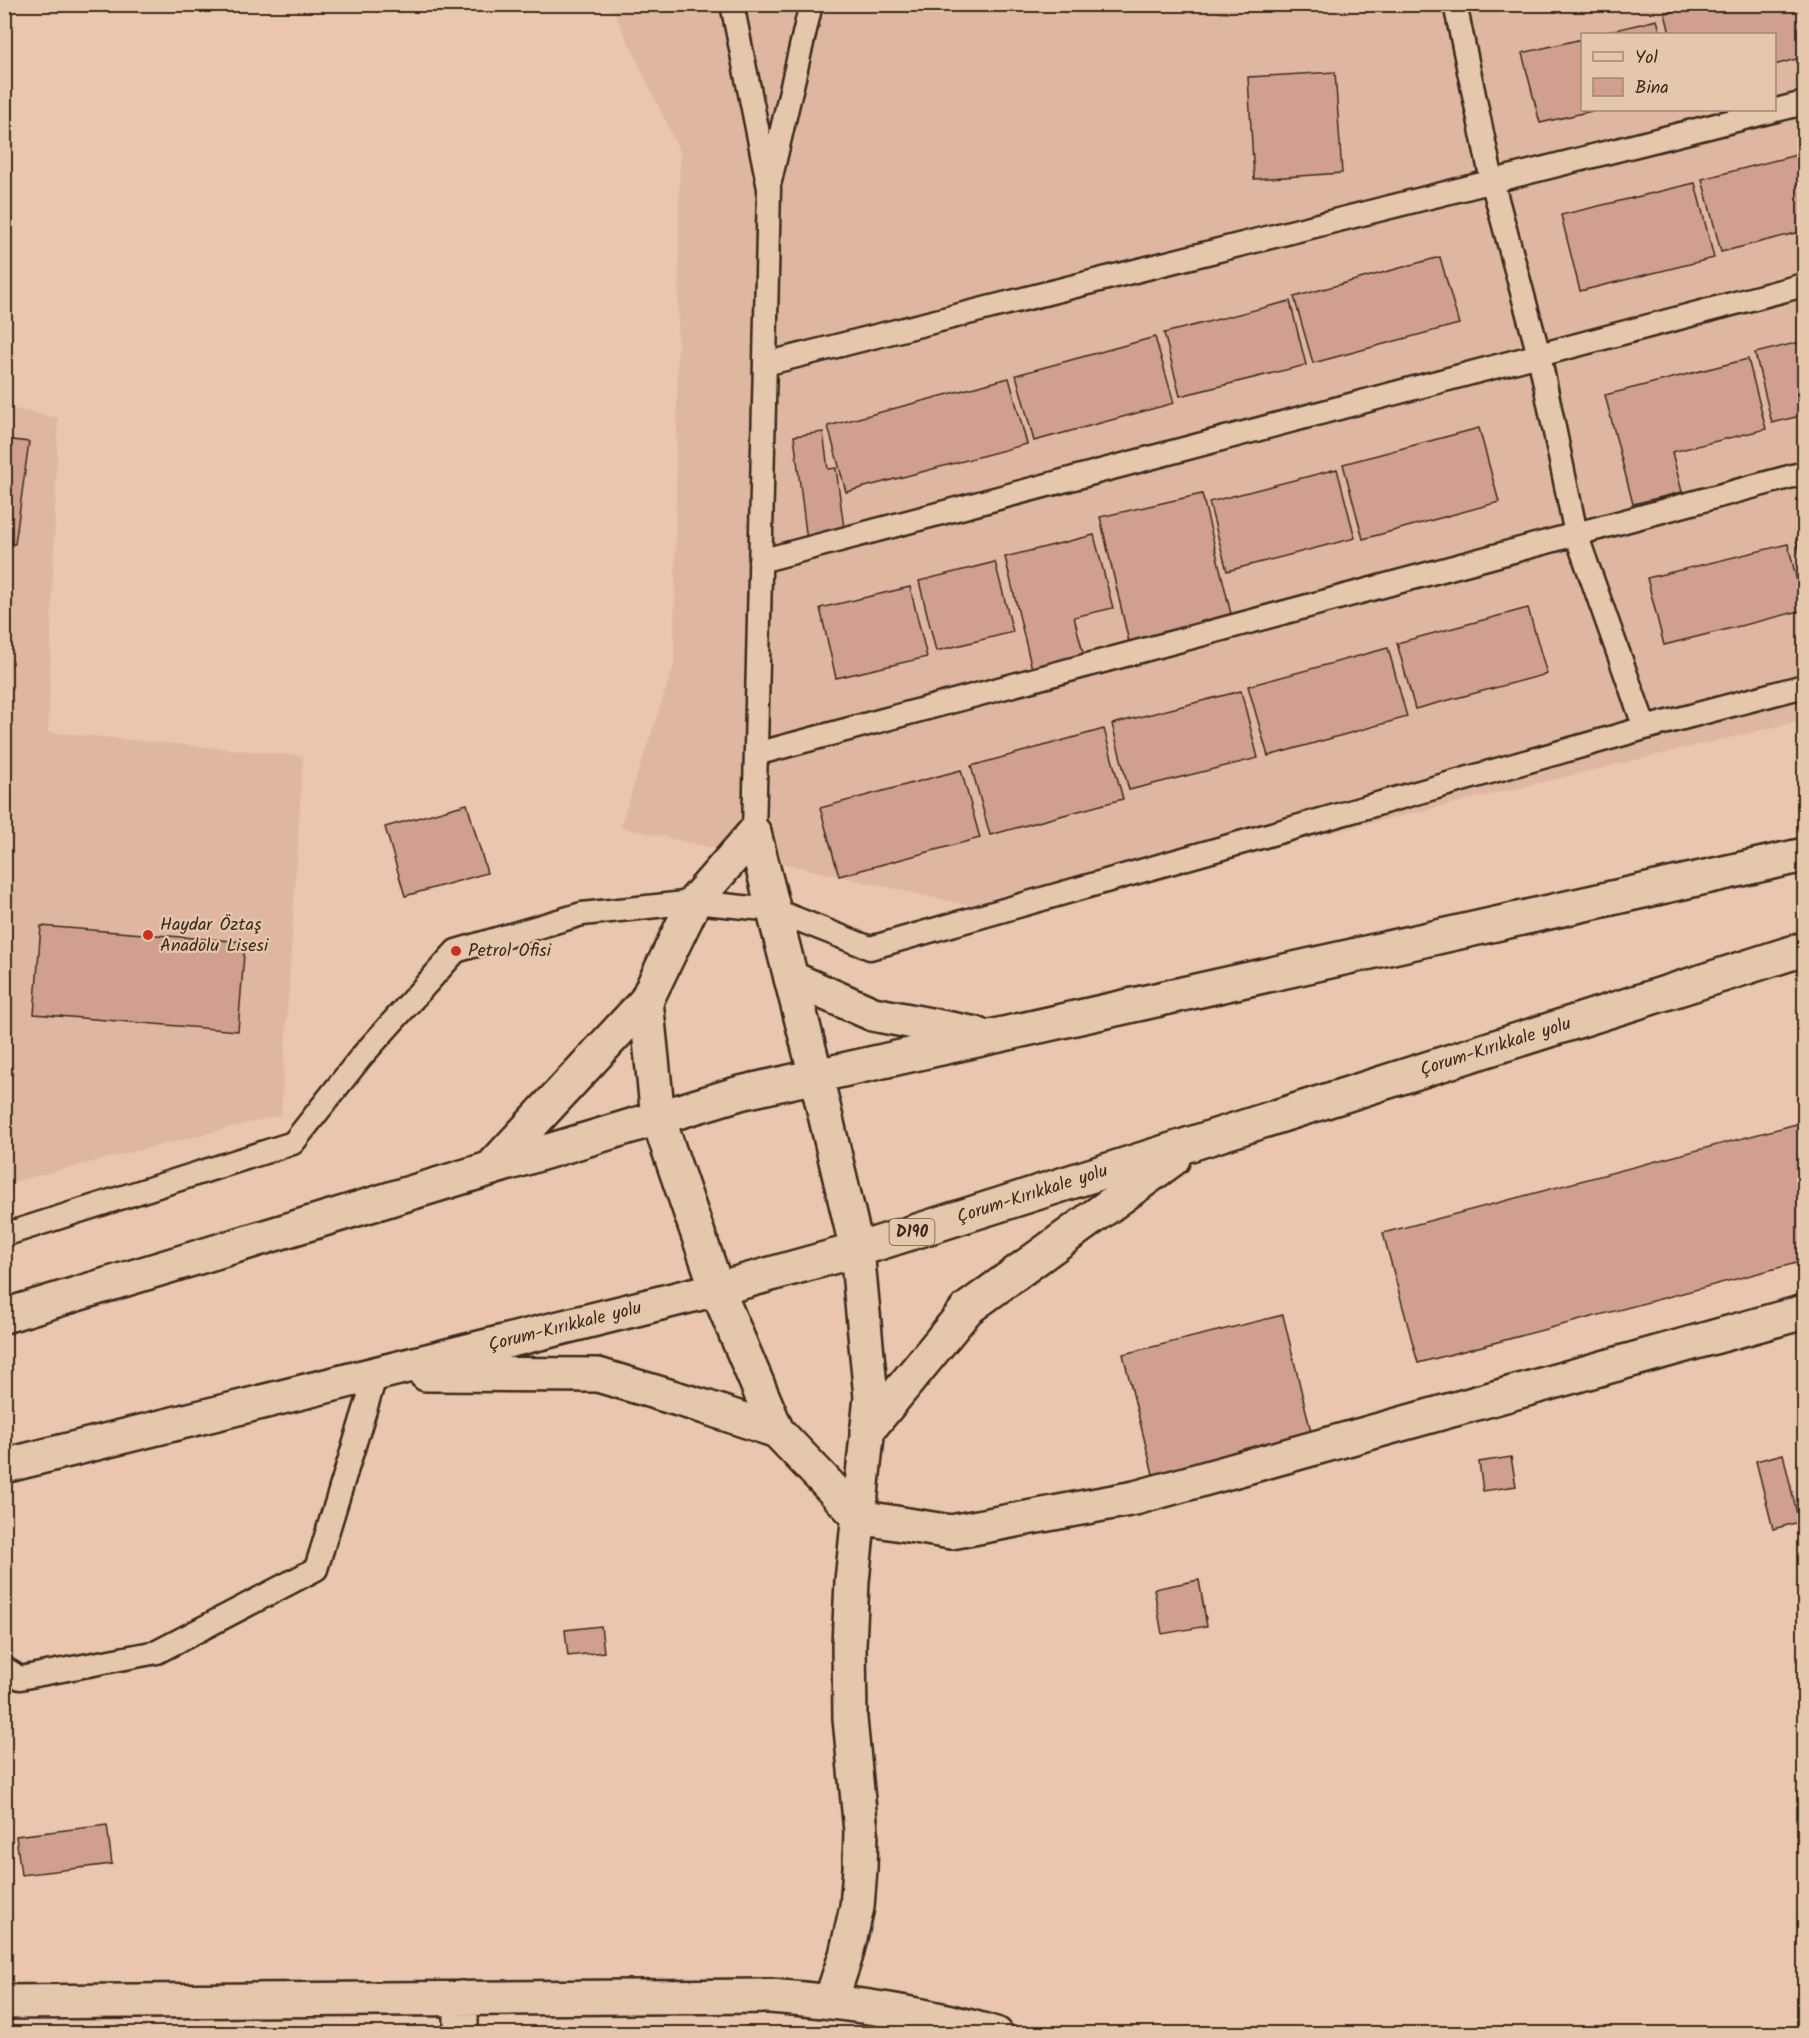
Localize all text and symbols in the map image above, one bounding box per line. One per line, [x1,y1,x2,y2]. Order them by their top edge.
legend [1581,33,1776,111]
text: Yol [1635,44,1659,73]
text: Bina [1635,74,1669,103]
place label: Haydar Öztaş Anadolu Lisesi [160,911,269,961]
marker: Haydar Öztaş Anadolu Lisesi [141,928,155,942]
place label: Petrol Ofisi [468,937,552,966]
marker: Petrol Ofisi [449,944,463,958]
street label: Çorum-Kırıkkale yolu [1416,1009,1575,1085]
street label: Çorum-Kırıkkale yolu [953,1157,1112,1232]
road number: D190 [890,1219,934,1245]
street label: Çorum-Kırıkkale yolu [485,1294,645,1360]

